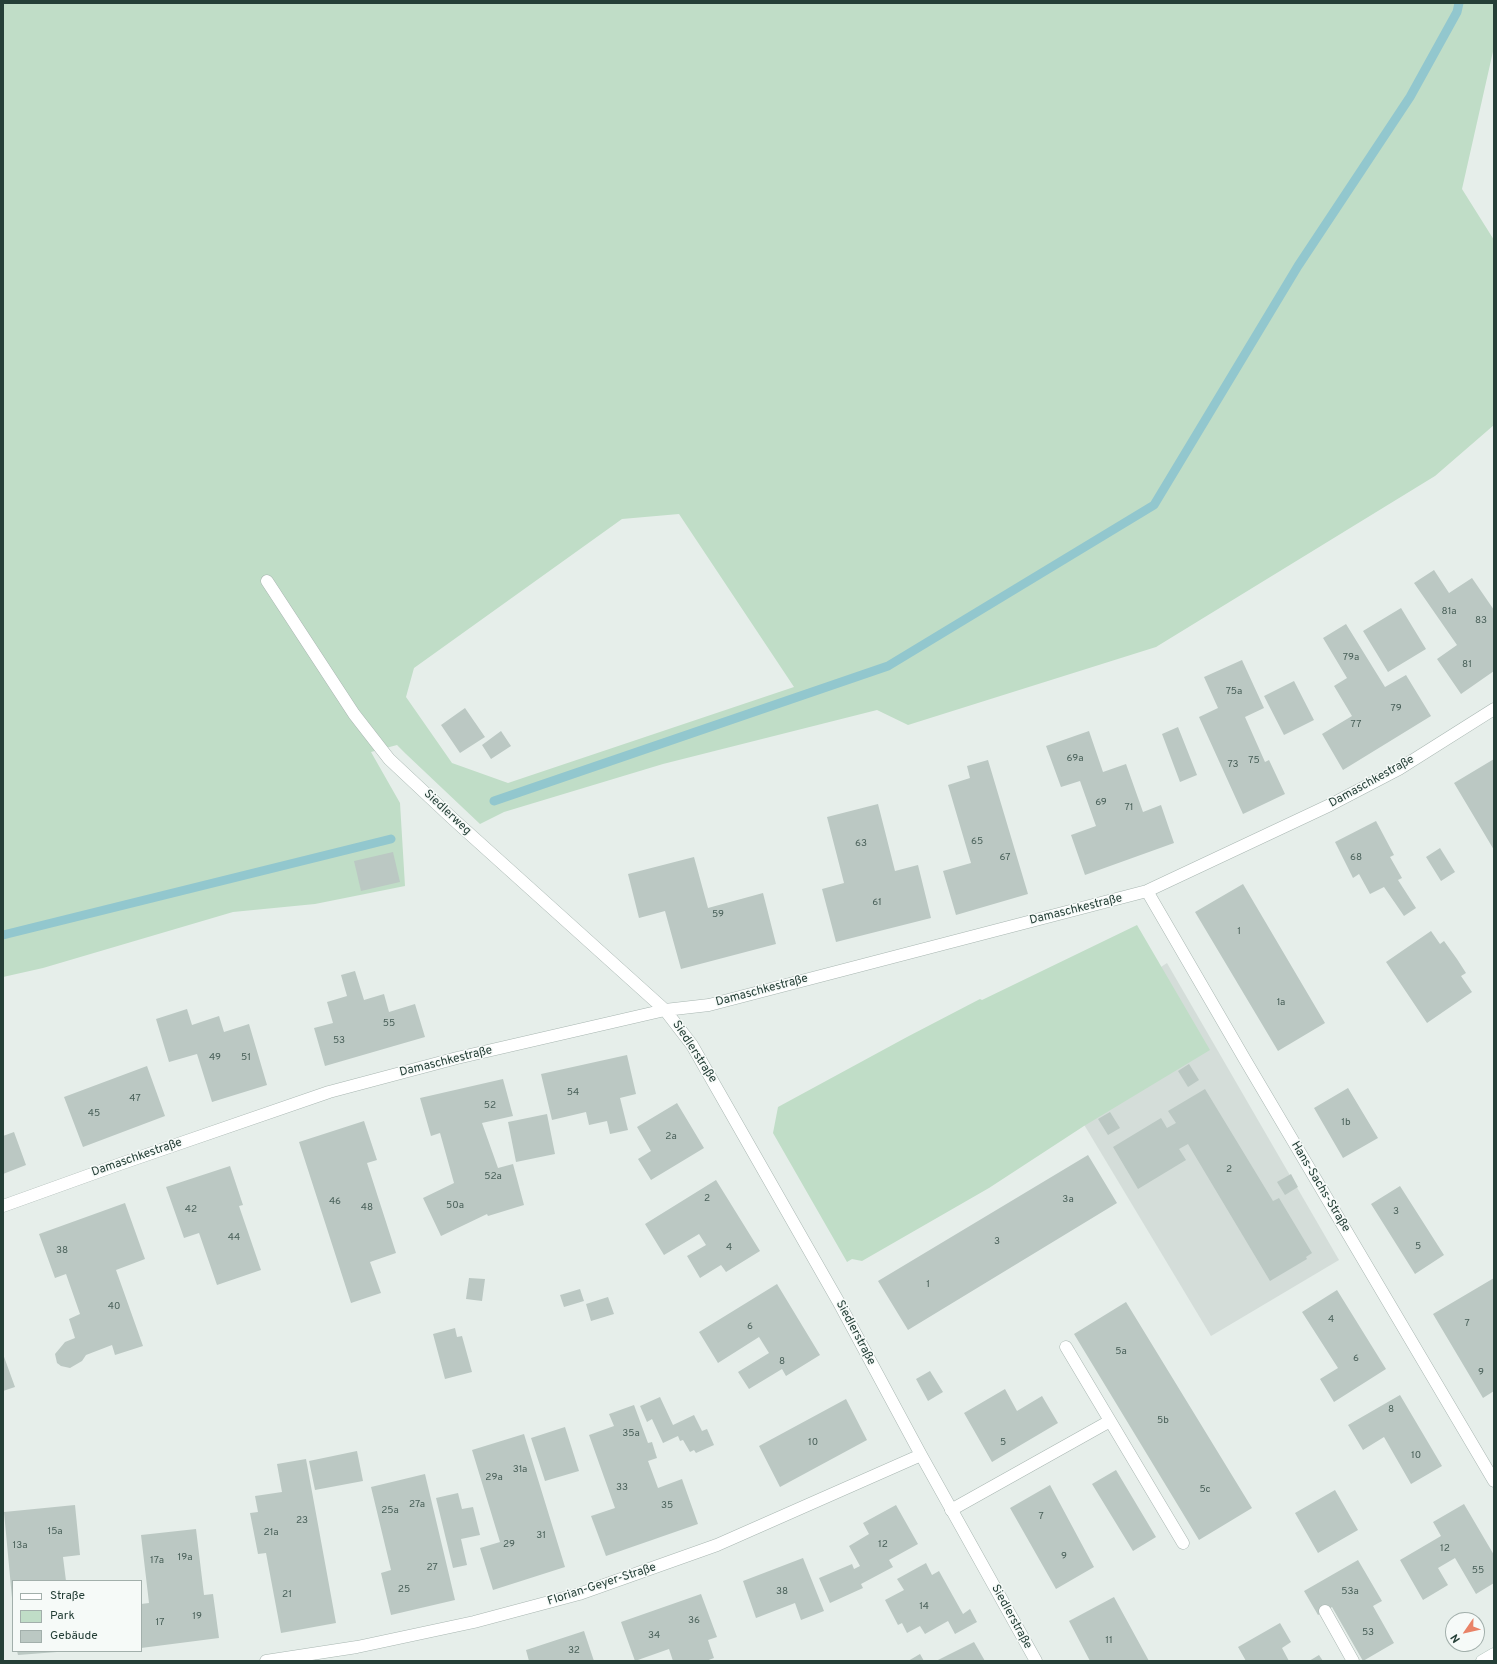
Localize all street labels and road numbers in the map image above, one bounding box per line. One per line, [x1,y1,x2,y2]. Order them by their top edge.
street label: Damaschkestraße [1327,753,1417,811]
street label: Siedlerweg [420,787,474,839]
street label: Damaschkestraße [1028,892,1124,928]
street label: Damaschkestraße [714,972,810,1010]
street label: Siedlerstraße [669,1018,719,1086]
street label: Damaschkestraße [398,1044,494,1080]
street label: Damaschkestraße [90,1136,184,1180]
street label: Hans-Sachs-Straße [1287,1139,1353,1235]
street label: Siedlerstraße [832,1298,878,1368]
street label: Florian-Geyer-Straße [546,1561,658,1609]
street label: Siedlerstraße [987,1582,1035,1652]

